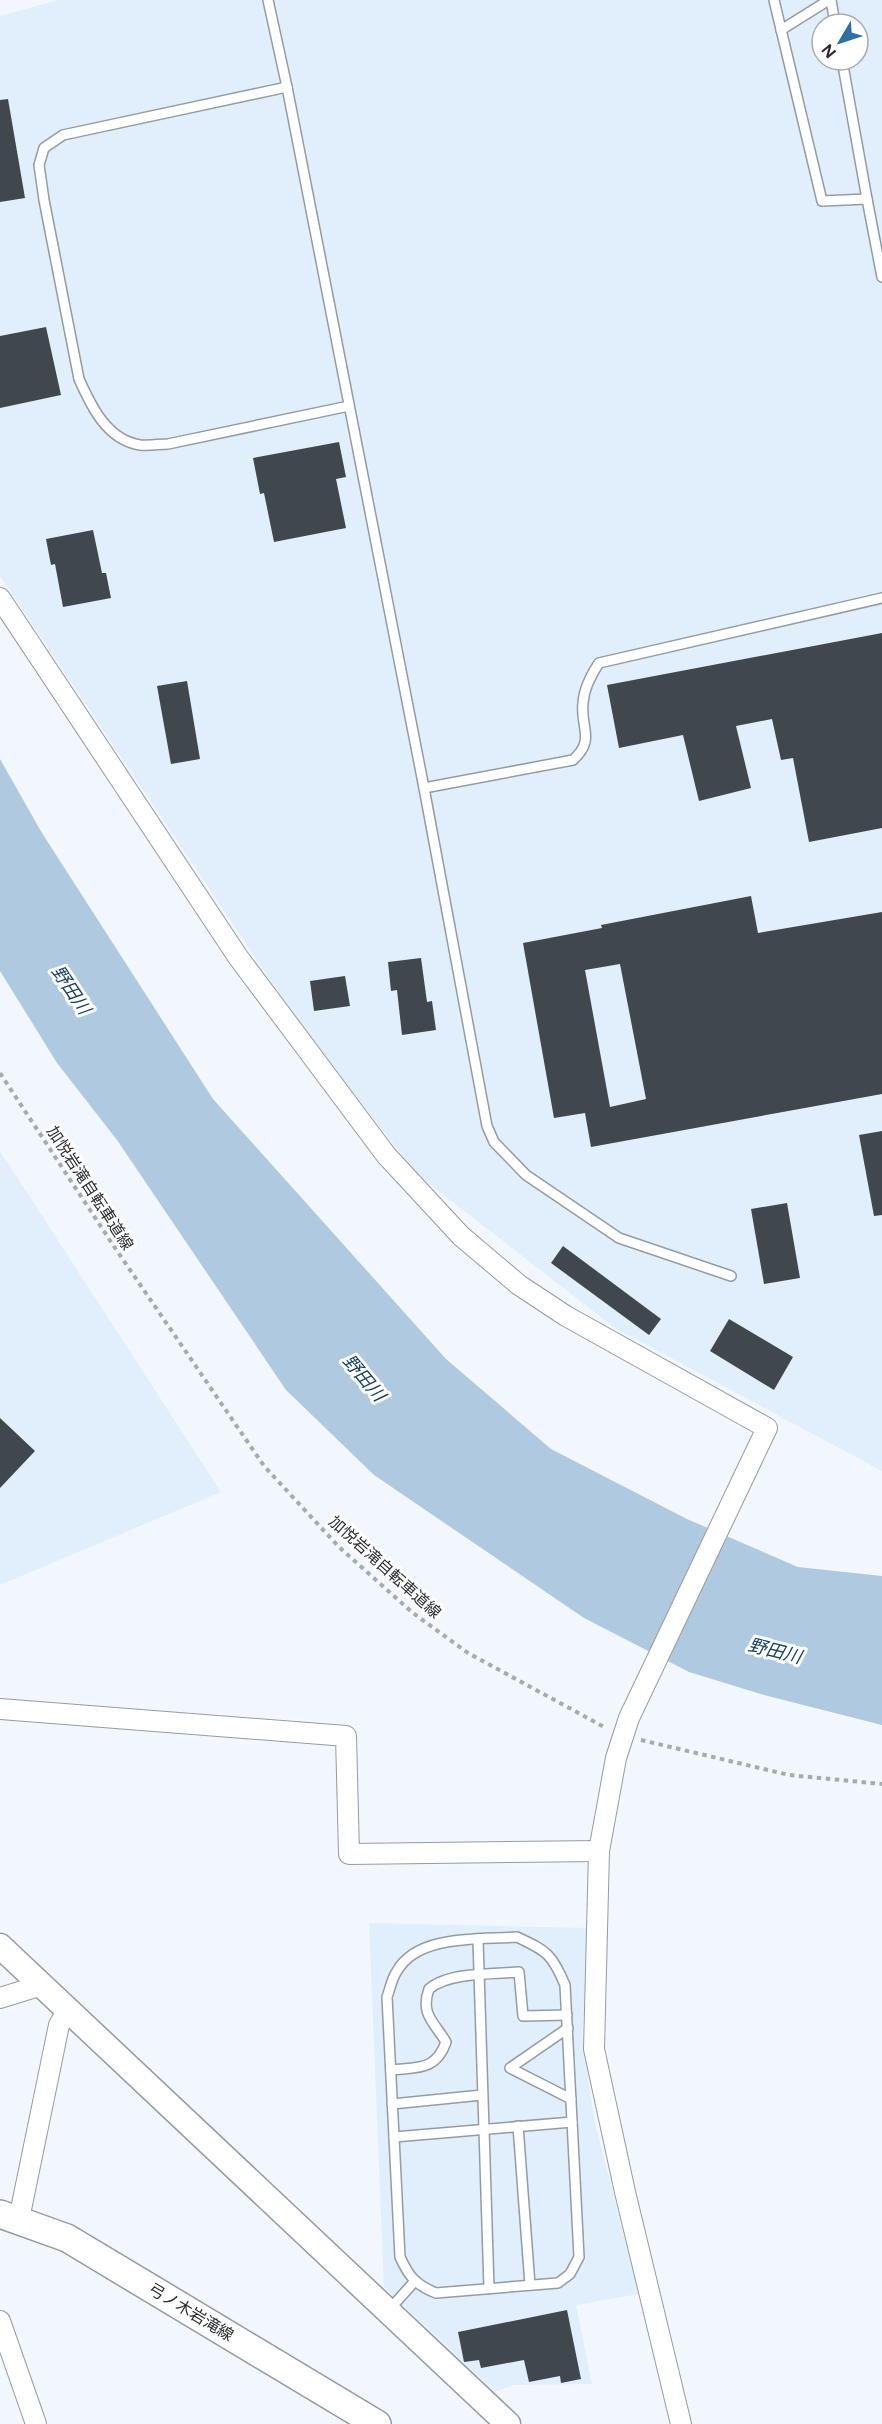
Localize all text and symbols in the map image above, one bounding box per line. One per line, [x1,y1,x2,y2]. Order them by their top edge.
north arrow [810,12,870,72]
text: N [817,40,840,62]
water label: 野田川 [47,961,96,1020]
street label: 加悦岩滝自転車道線 [43,1122,137,1254]
water label: 野田川 [338,1350,391,1407]
street label: 加悦岩滝自転車道線 [325,1512,445,1622]
water label: 野田川 [746,1634,806,1669]
street label: 弓ノ木岩滝線 [145,2279,237,2345]

